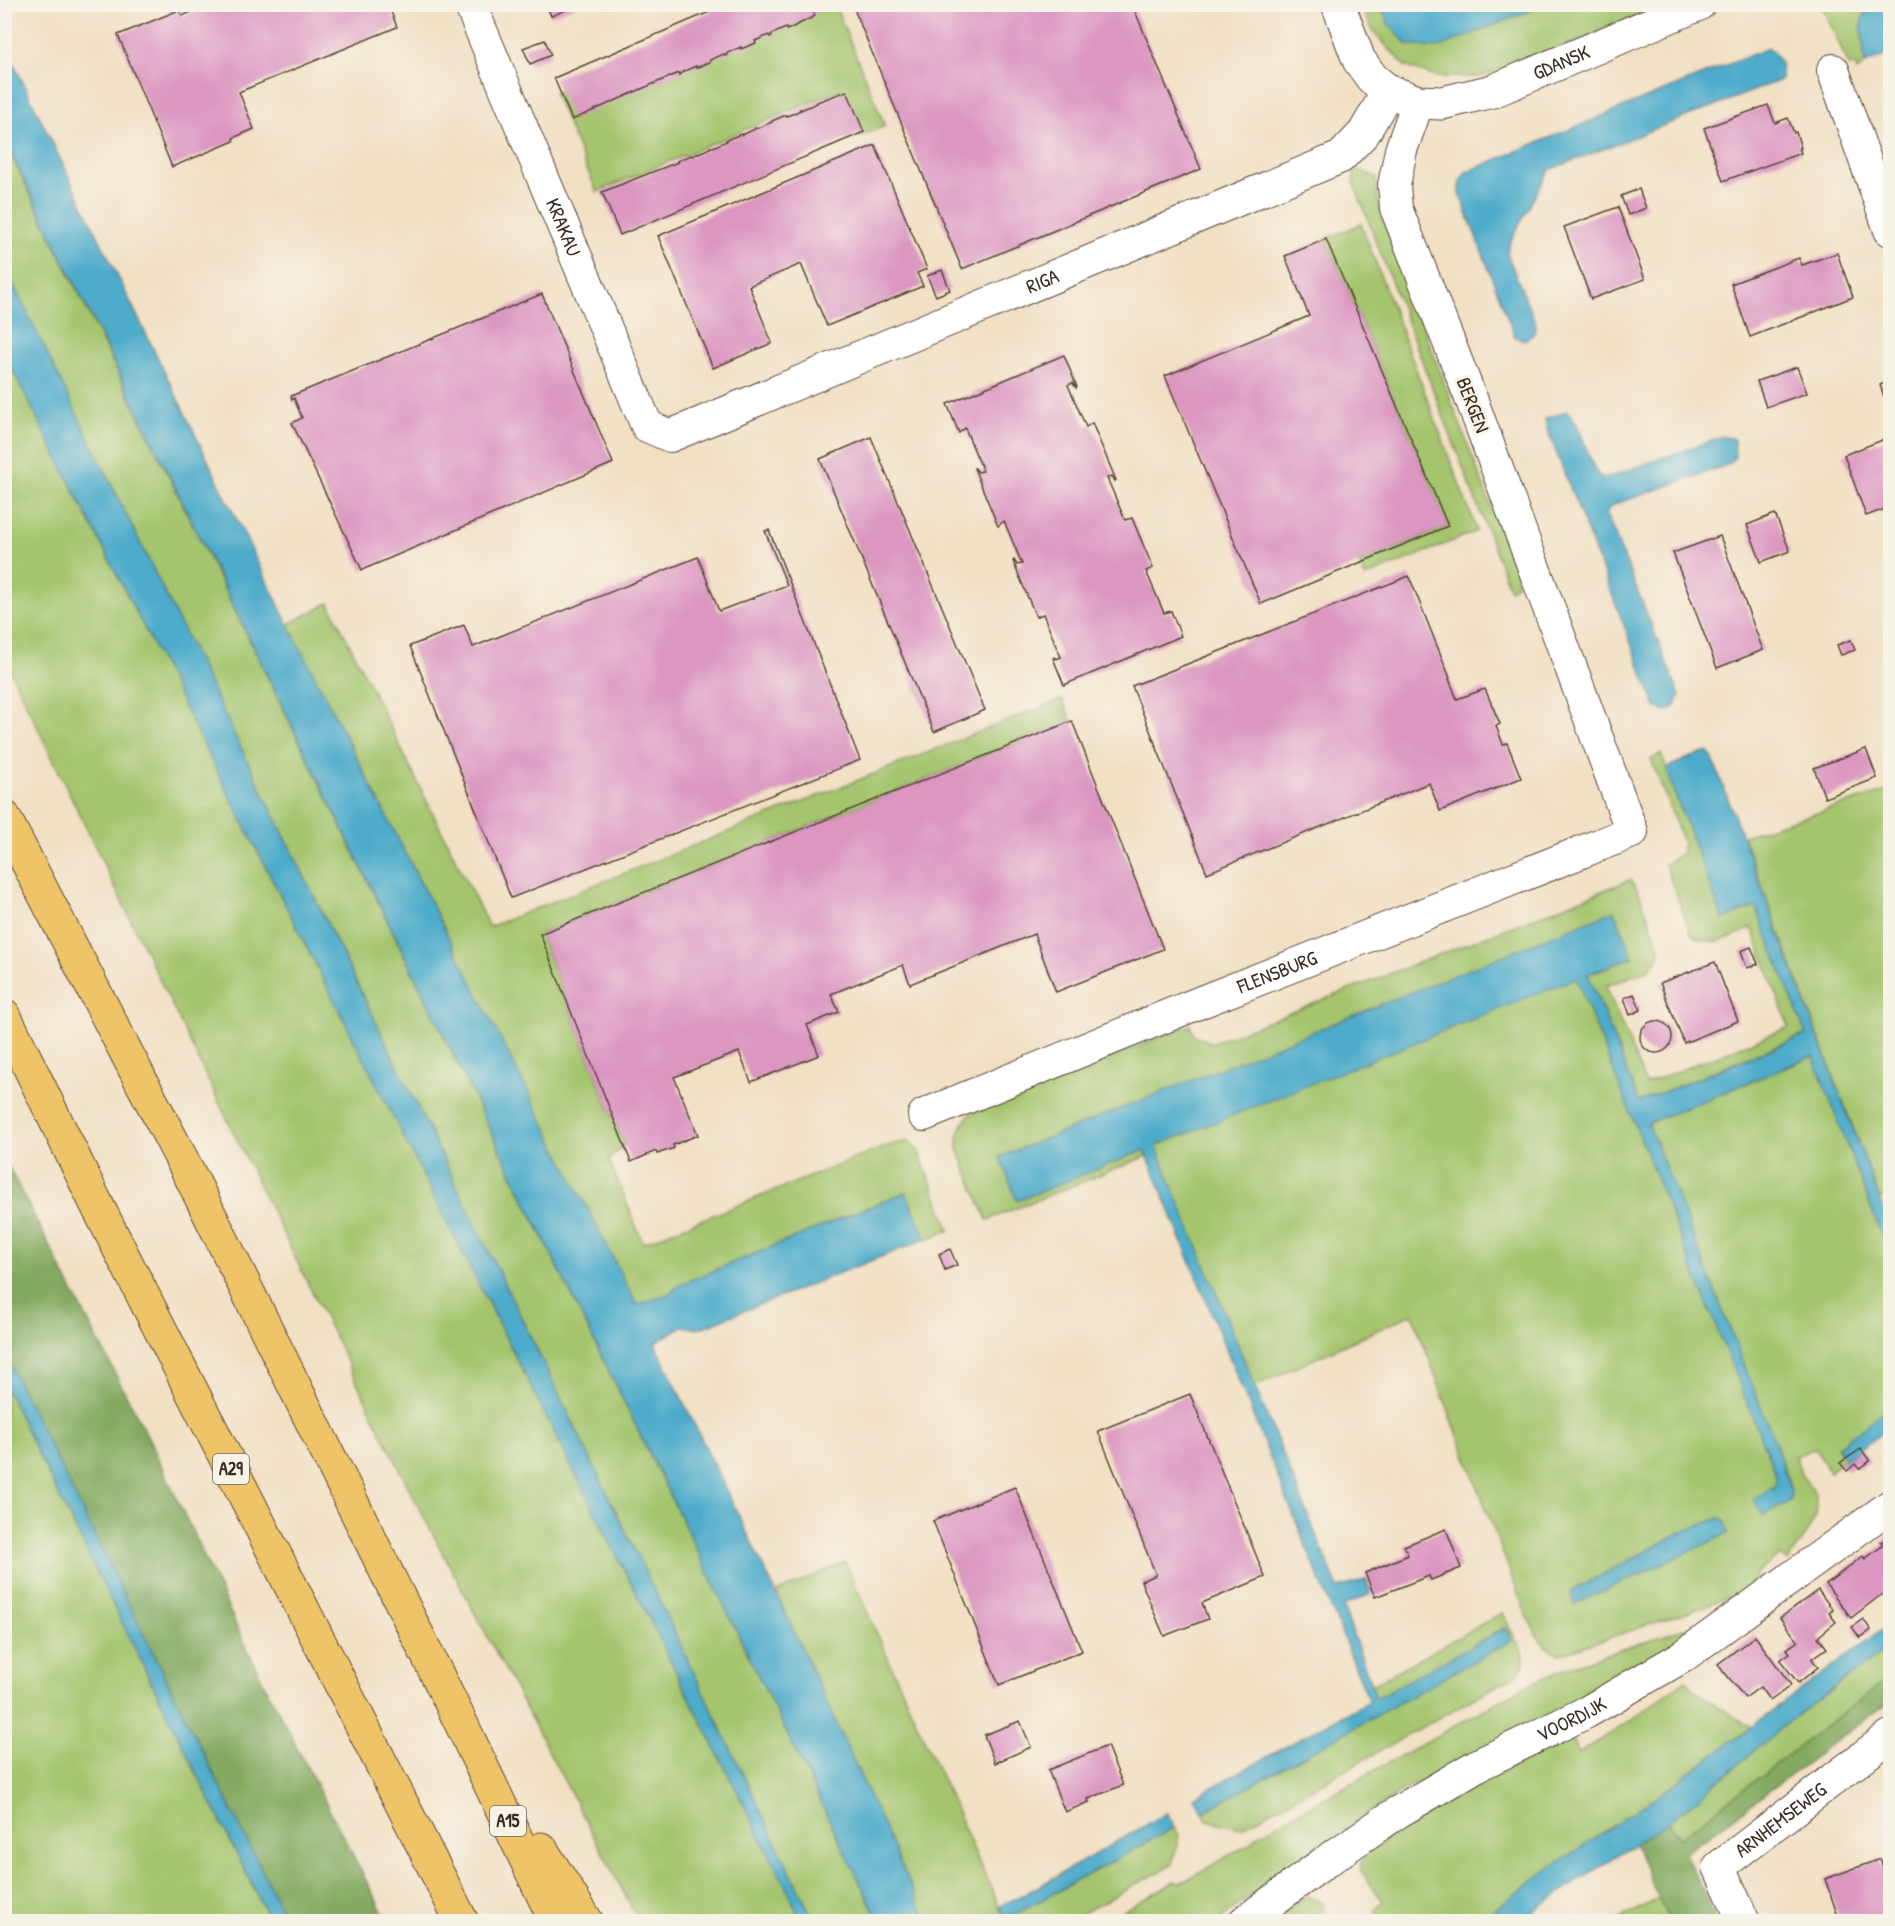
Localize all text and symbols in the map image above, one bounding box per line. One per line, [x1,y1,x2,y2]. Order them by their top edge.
street label: GDANSK [1528,38,1594,86]
street label: KRAKAU [540,194,588,260]
street label: RIGA [1022,262,1063,300]
street label: BERGEN [1451,373,1496,436]
street label: FLENSBURG [1232,943,1321,1000]
road number: A29 [213,1454,249,1484]
street label: VOORDIJK [1532,1690,1611,1748]
street label: ARNHEMSEWEG [1729,1775,1832,1863]
road number: A15 [490,1806,526,1836]

